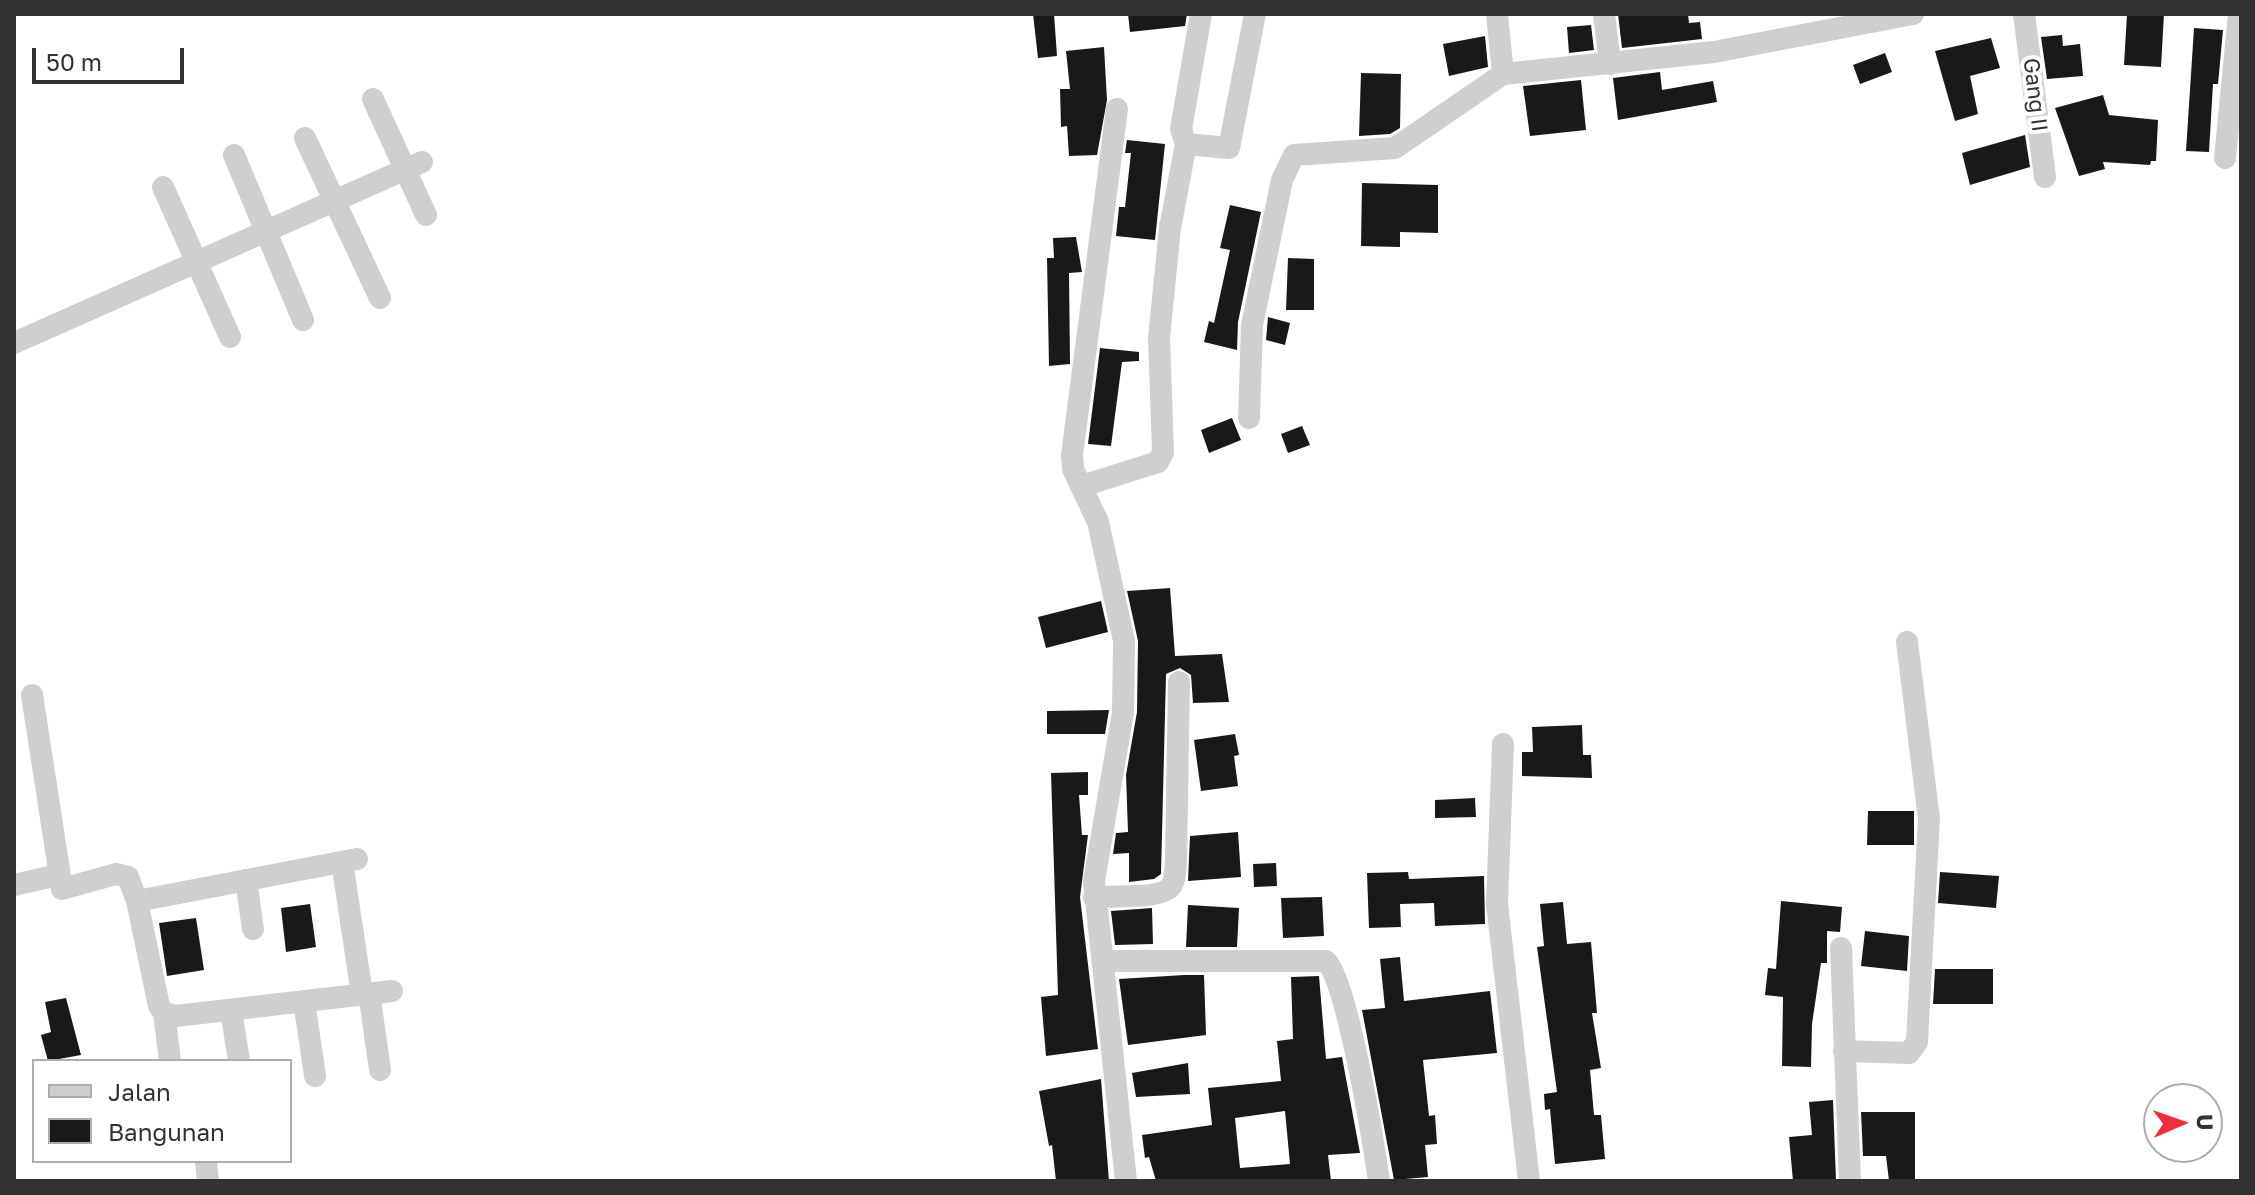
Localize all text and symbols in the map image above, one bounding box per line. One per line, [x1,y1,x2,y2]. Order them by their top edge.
scale bar [36,32,188,82]
text: 50 m [46,47,102,76]
street label: Gang II [2017,57,2053,133]
legend [32,1059,292,1163]
text: Jalan [108,1077,171,1106]
north arrow [2143,1083,2223,1163]
text: U [2192,1114,2219,1131]
text: Bangunan [108,1117,225,1146]

